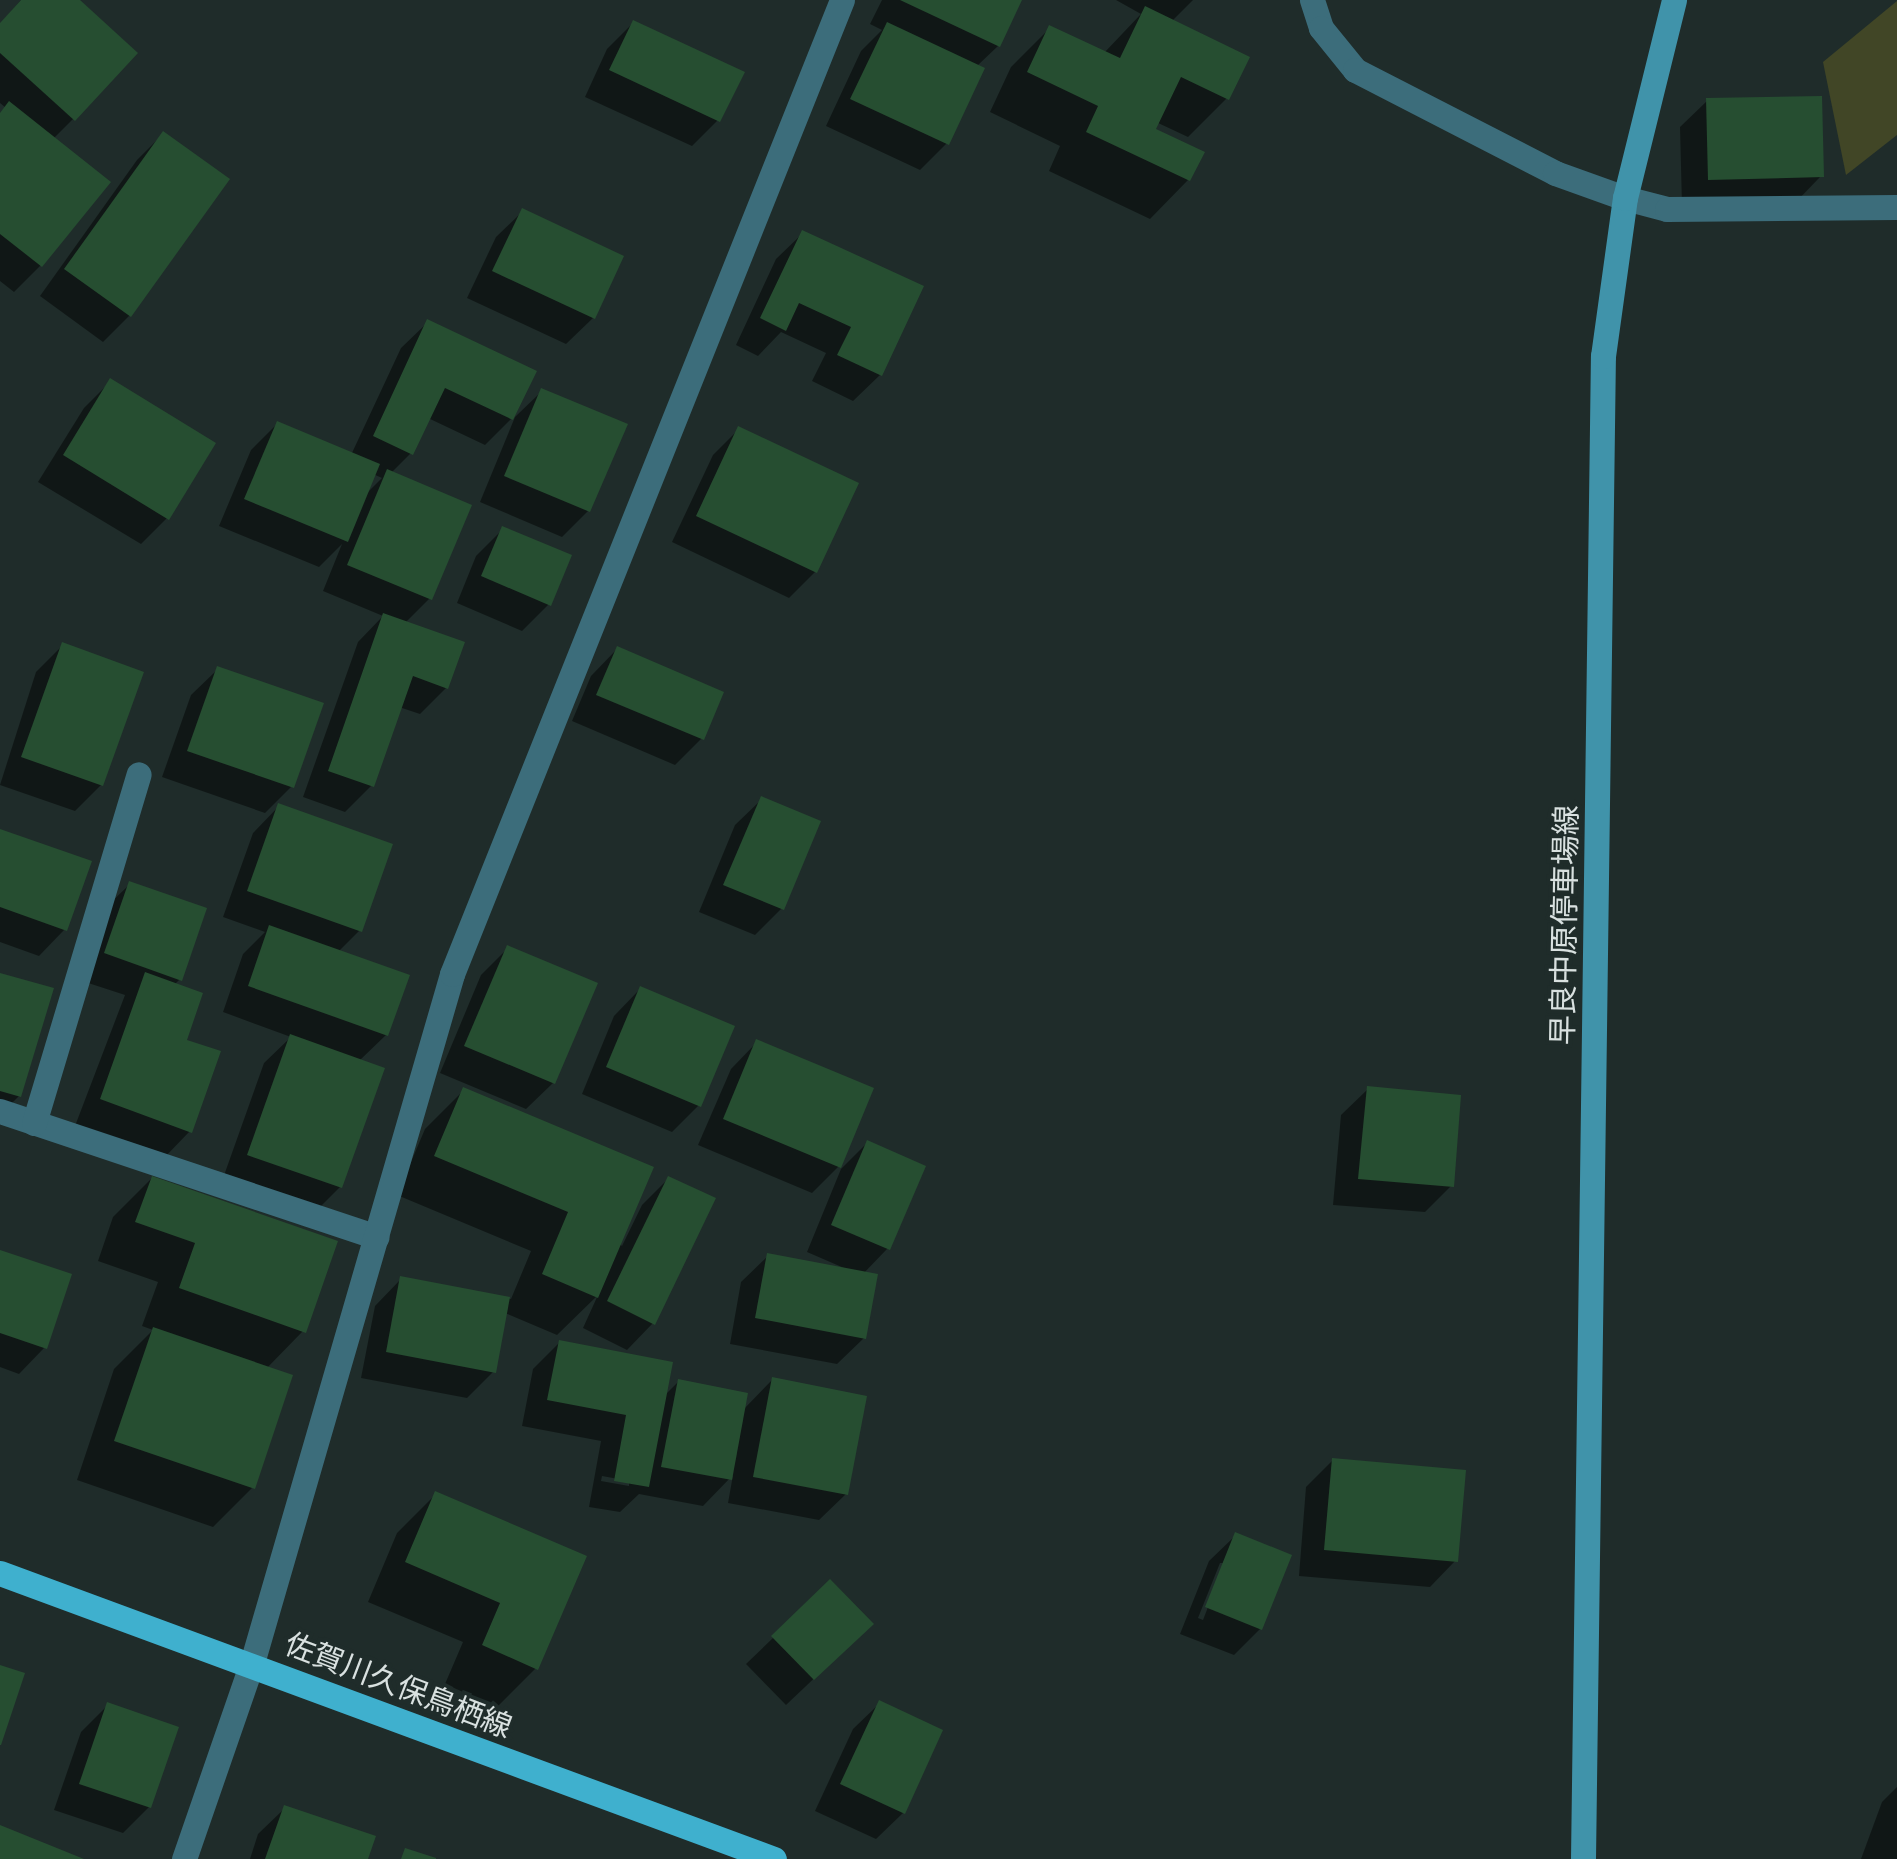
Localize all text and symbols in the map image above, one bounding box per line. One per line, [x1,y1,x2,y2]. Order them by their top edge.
street label: 早良中原停車場線 [1543,805,1583,1045]
street label: 佐賀川久保鳥栖線 [281,1624,517,1744]

